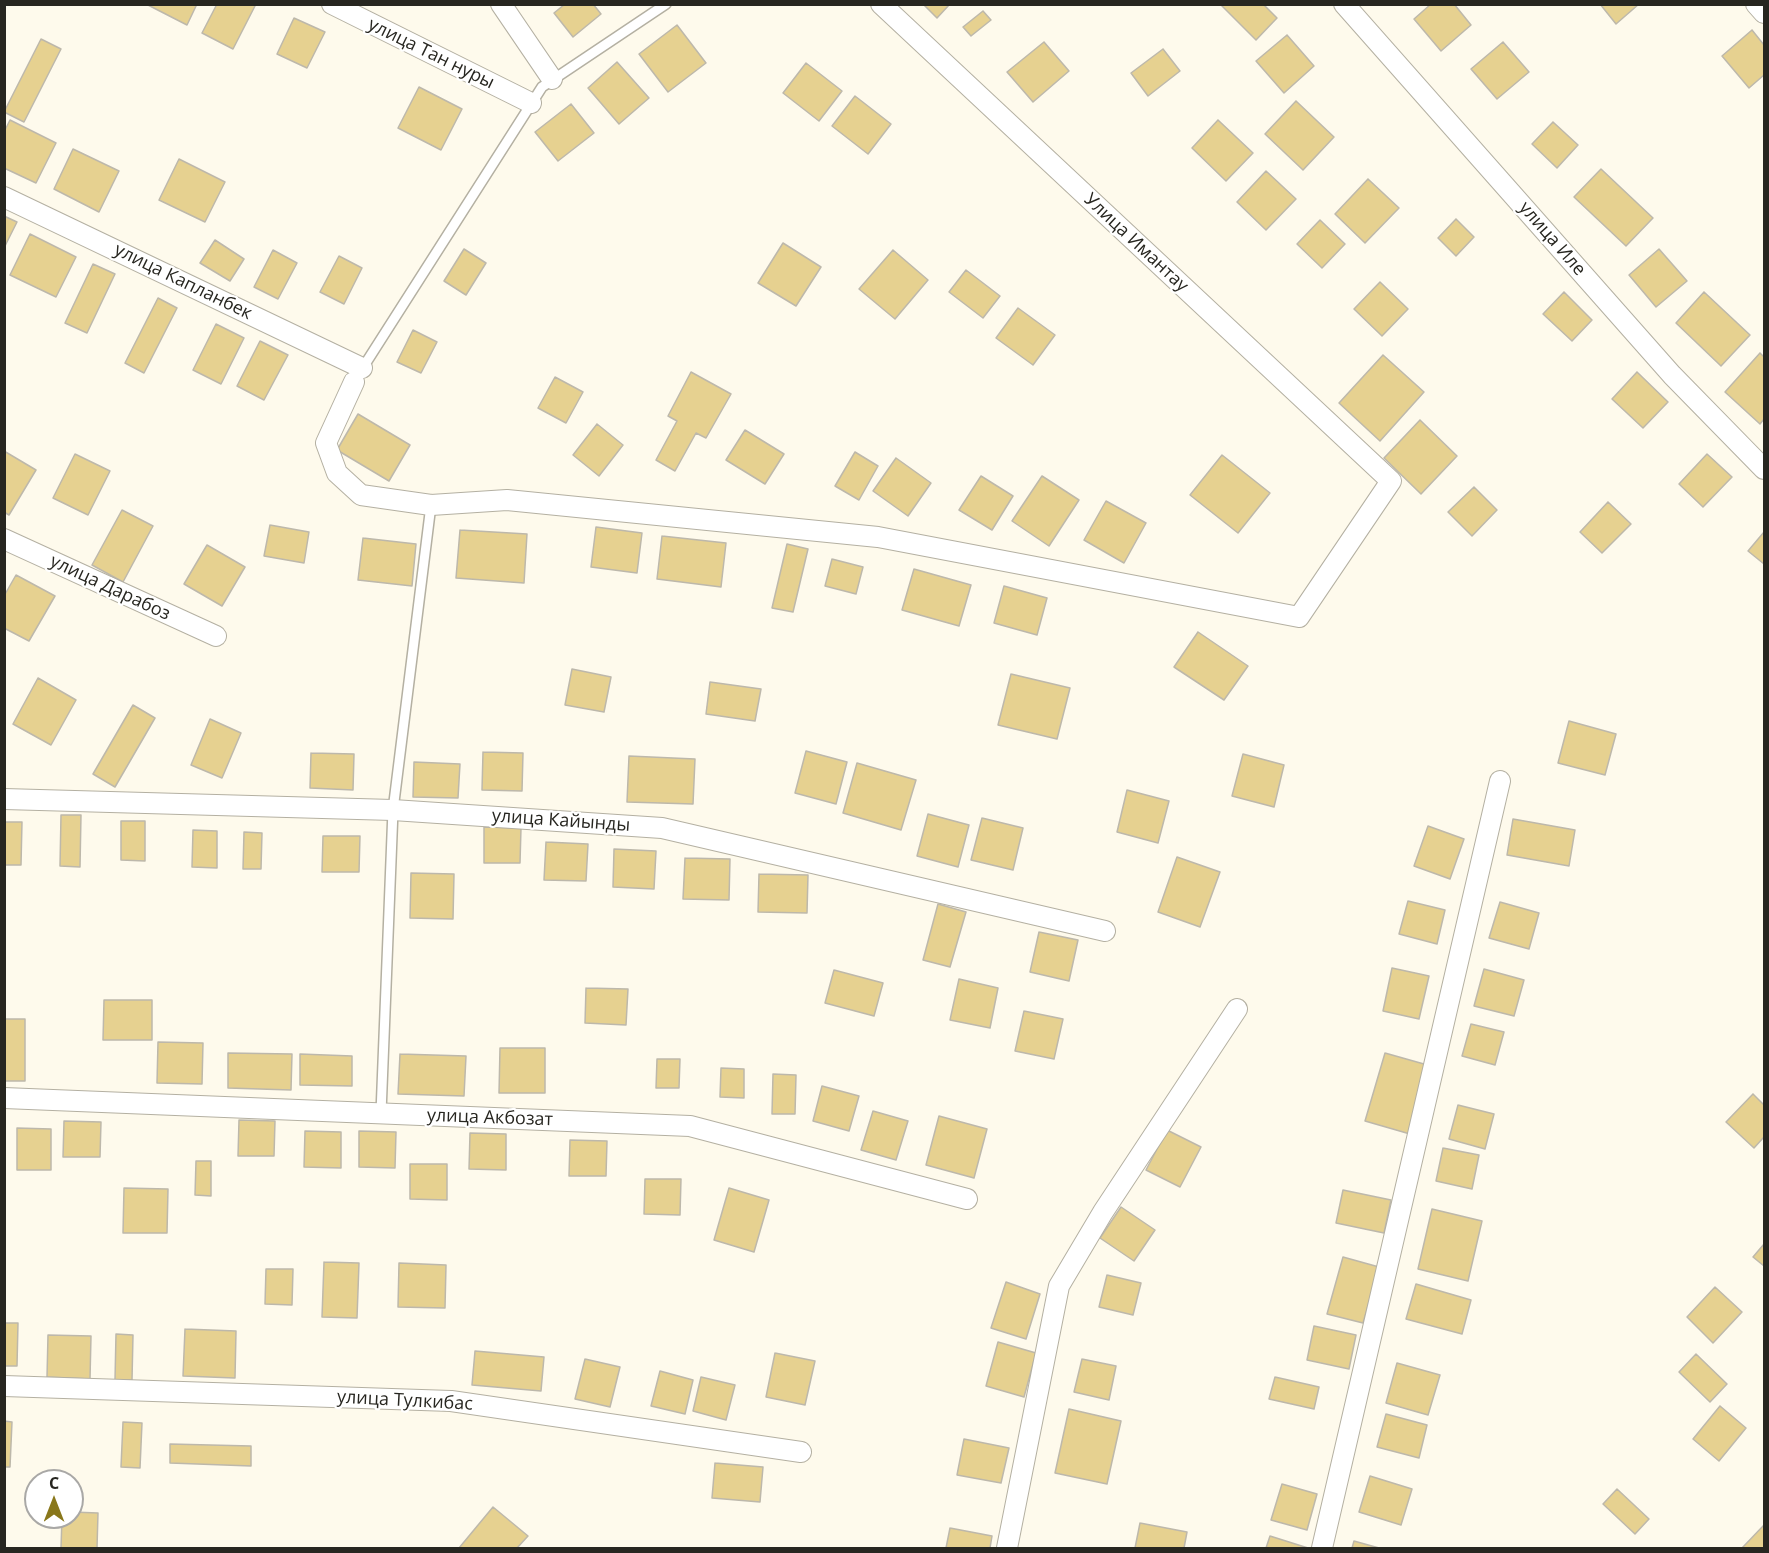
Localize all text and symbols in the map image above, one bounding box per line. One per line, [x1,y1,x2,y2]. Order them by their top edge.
street label: улица Тан нуры [364,14,498,94]
street label: Улица Имантау [1079,189,1193,297]
street label: улица Иле [1514,198,1590,280]
street label: улица Капланбек [111,239,255,325]
street label: улица Дарабоз [46,551,174,625]
street label: улица Кайынды [491,805,631,837]
street label: улица Акбозат [427,1105,553,1131]
street label: улица Тулкибас [337,1387,473,1415]
north arrow [24,1469,84,1529]
text: С [49,1472,59,1494]

